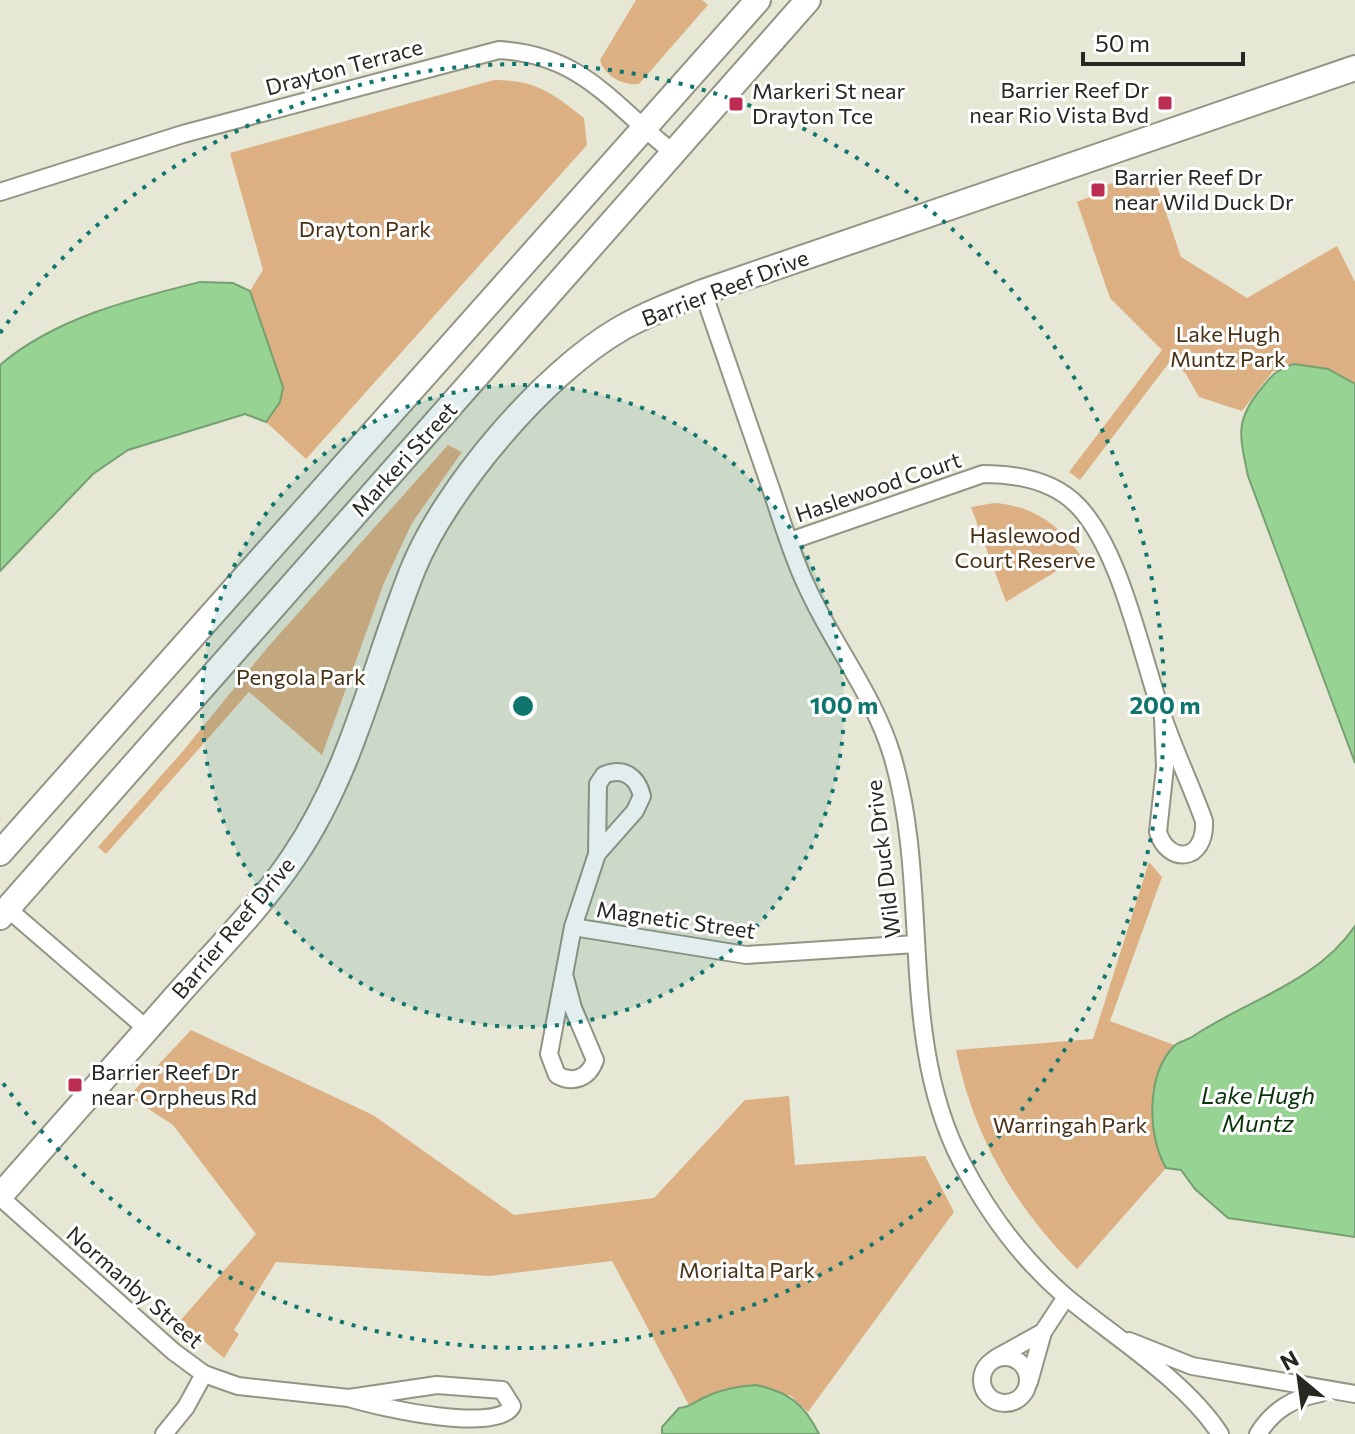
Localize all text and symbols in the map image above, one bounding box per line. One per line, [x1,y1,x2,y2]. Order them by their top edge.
scale bar [1083,16,1243,66]
text: 50 m [1095,28,1150,57]
street label: Drayton Terrace [262,33,425,100]
place label: Barrier Reef Dr near Rio Vista Bvd [969,76,1149,128]
place label: Markeri St near Drayton Tce [752,77,905,129]
marker: Barrier Reef Dr near Rio Vista Bvd [1156,94,1174,112]
marker: Markeri St near Drayton Tce [727,95,745,113]
place label: Barrier Reef Dr near Wild Duck Dr [1114,163,1294,215]
marker: Barrier Reef Dr near Wild Duck Dr [1089,181,1107,199]
park label: Drayton Park [299,215,431,242]
street label: Barrier Reef Drive [638,243,812,332]
park label: Lake Hugh Muntz Park [1170,320,1286,372]
street label: Markeri Street [345,396,462,522]
street label: Haslewood Court [791,445,964,528]
park label: Haslewood Court Reserve [954,521,1096,573]
park label: Pengola Park [236,663,366,690]
text: 100 m [810,690,878,719]
text: 200 m [1130,690,1200,719]
centre of rings [509,692,537,720]
street label: Wild Duck Drive [859,778,906,940]
street label: Barrier Reef Drive [165,851,300,1004]
street label: Magnetic Street [595,895,757,944]
place label: Barrier Reef Dr near Orpheus Rd [91,1058,257,1110]
marker: Barrier Reef Dr near Orpheus Rd [66,1076,84,1094]
water label: Lake Hugh Muntz [1201,1080,1315,1137]
park label: Warringah Park [993,1111,1147,1138]
street label: Normanby Street [61,1220,209,1353]
park label: Morialta Park [679,1256,815,1283]
north arrow [1259,1338,1339,1418]
text: N [1275,1344,1303,1376]

